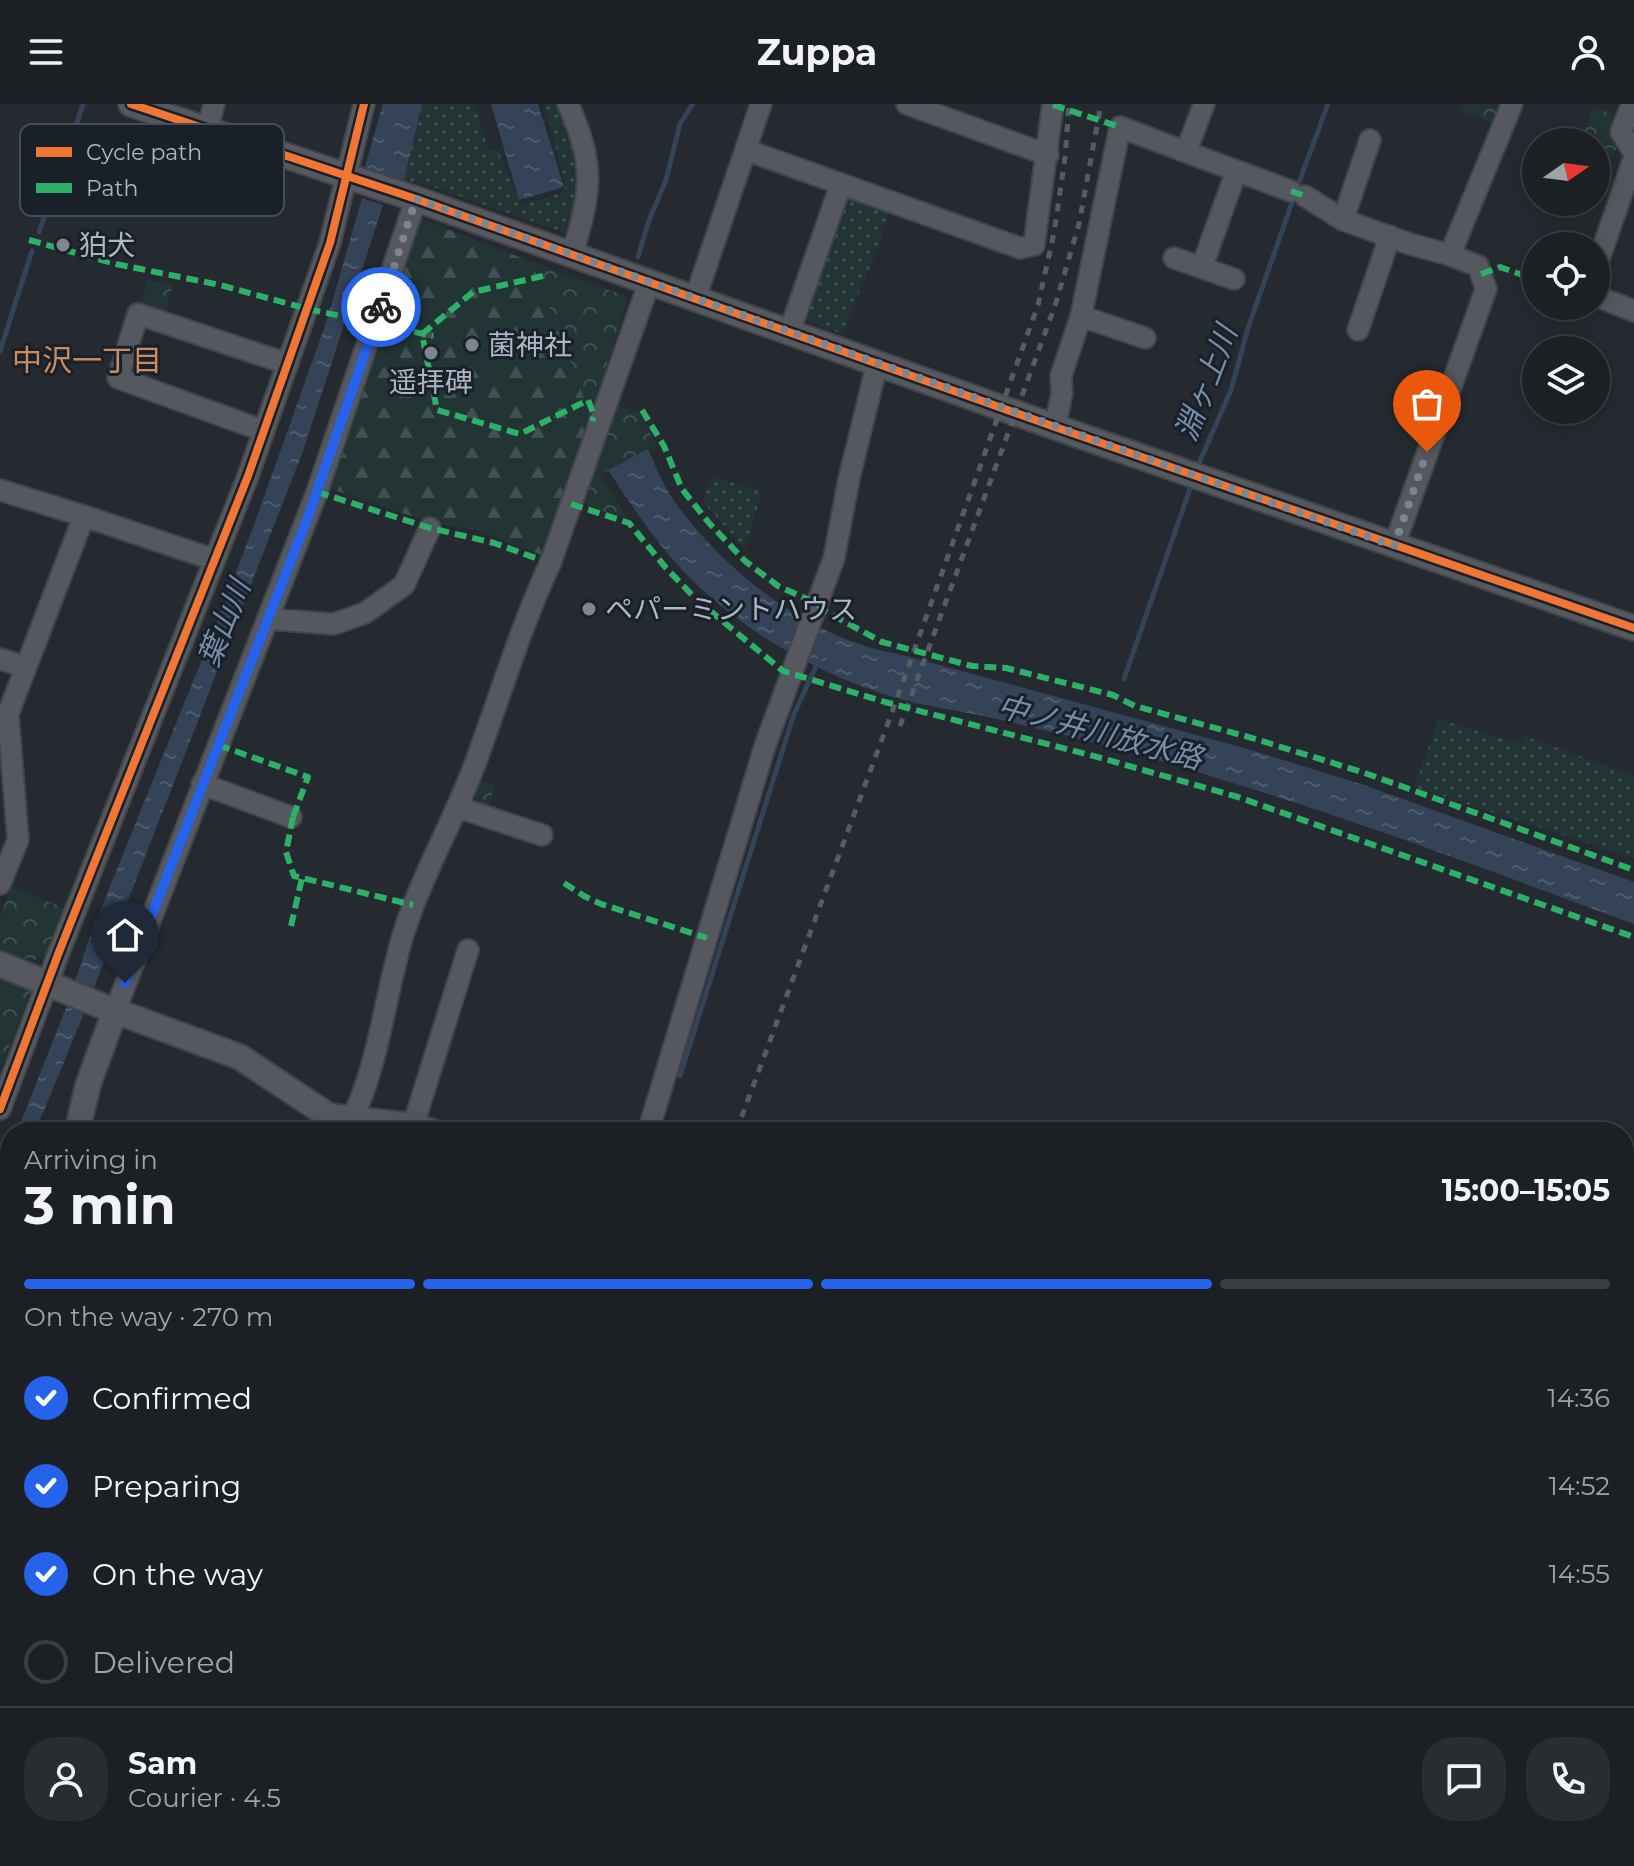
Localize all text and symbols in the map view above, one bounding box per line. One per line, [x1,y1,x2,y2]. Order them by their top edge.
icon: menu [24,30,68,74]
text: Zuppa [757,30,877,74]
icon: person [1566,30,1610,74]
legend [20,124,284,216]
north arrow [1522,128,1610,216]
map controls [1522,128,1610,424]
text: Cycle path [86,139,202,166]
text: Path [86,175,138,202]
place label: 狛犬 [79,228,135,262]
button: locate [1522,232,1610,320]
marker: 狛犬 [54,236,72,254]
courier [341,267,421,347]
icon: bike [359,285,403,329]
water label: 淵ヶ上川 [1167,318,1246,446]
place label: 菌神社 [488,328,572,362]
marker: 菌神社 [463,336,481,354]
button: layers [1522,336,1610,424]
district label: 中沢一丁目 [12,342,162,379]
marker: 遥拝碑 [422,344,440,362]
place label: 遥拝碑 [389,365,473,399]
pin [1393,370,1461,452]
icon: bag [1405,382,1449,426]
water label: 葉山川 [190,572,259,672]
place label: ペパーミントハウス [605,592,857,626]
marker: ペパーミントハウス [580,600,598,618]
water label: 中ノ井川放水路 [994,687,1209,778]
pin [91,901,159,983]
icon: home [103,913,147,957]
text: Arriving in [24,1144,158,1176]
text: 15:00–15:05 [1442,1172,1610,1209]
text: 3 min [24,1174,176,1237]
text: On the way · 270 m [24,1301,273,1333]
icon: check [24,1376,68,1420]
text: Confirmed [92,1380,252,1417]
text: 14:36 [1547,1382,1610,1414]
icon: check [24,1464,68,1508]
text: Preparing [92,1468,241,1505]
text: 14:52 [1548,1470,1610,1502]
icon: check [24,1552,68,1596]
text: On the way [92,1556,263,1593]
text: 14:55 [1548,1558,1610,1590]
text: Delivered [92,1644,235,1681]
button: person [24,1737,108,1821]
button: chat [1422,1737,1506,1821]
button: phone [1526,1737,1610,1821]
text: Sam [128,1745,197,1782]
text: Courier · 4.5 [128,1782,281,1814]

